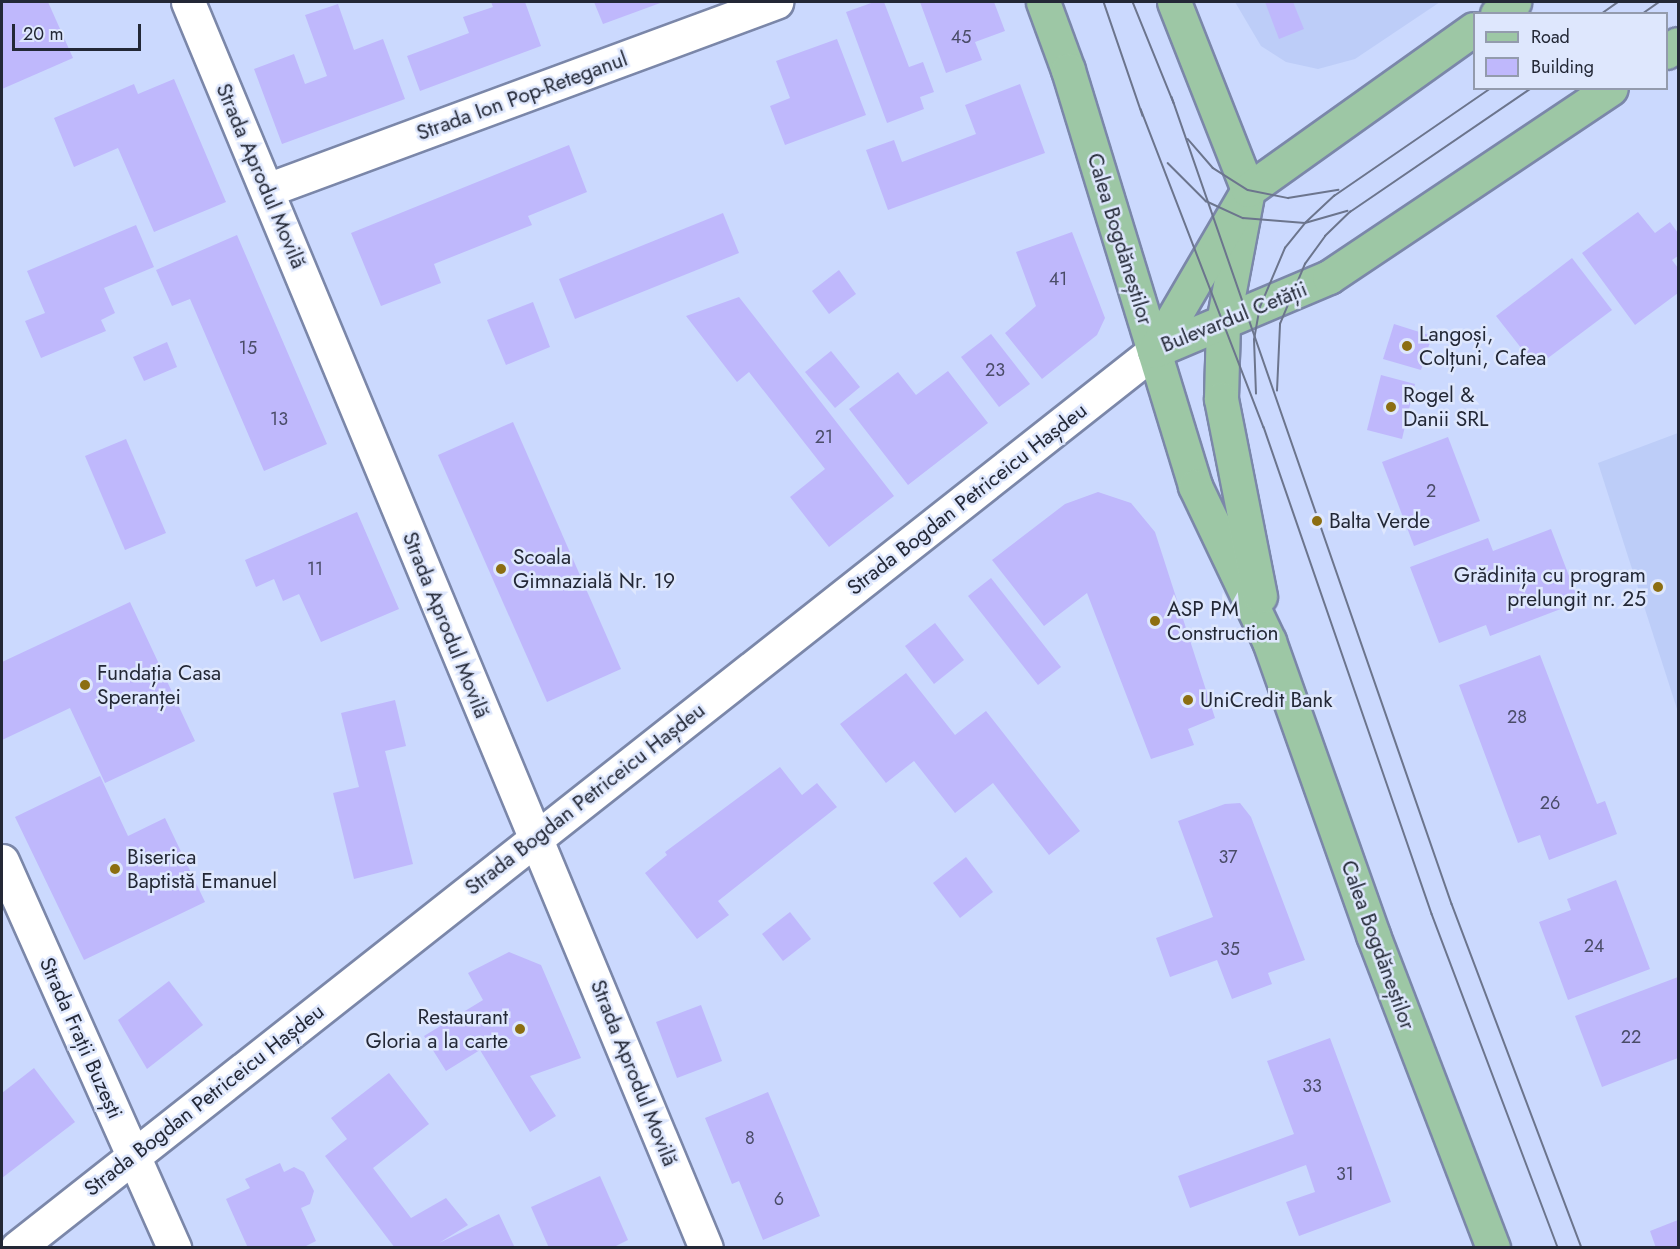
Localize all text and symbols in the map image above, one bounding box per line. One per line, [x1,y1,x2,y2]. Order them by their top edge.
scale bar [15,12,144,50]
legend [1473,12,1668,90]
text: 20 m [23,21,63,47]
text: Road [1531,24,1570,50]
house number: 45 [951,26,971,48]
street label: Strada Ion Pop-Reteganul [413,46,631,146]
text: Building [1531,54,1594,80]
street label: Strada Aprodul Movilă [211,80,311,272]
street label: Calea Bogdăneștilor [1082,150,1158,328]
house number: 41 [1049,268,1067,290]
street label: Bulevardul Cetății [1157,276,1311,358]
place label: Langoși, Colțuni, Cafea [1419,321,1546,371]
house number: 15 [239,337,257,359]
marker: Langoși, Colțuni, Cafea [1400,339,1414,353]
house number: 23 [985,359,1005,381]
place label: Rogel & Danii SRL [1403,382,1488,432]
street label: Strada Bogdan Petriceicu Hașdeu [842,398,1092,600]
marker: Rogel & Danii SRL [1384,400,1398,414]
house number: 13 [270,408,288,430]
house number: 21 [815,426,833,448]
house number: 2 [1426,480,1436,502]
place label: Balta Verde [1329,508,1430,534]
marker: Balta Verde [1310,514,1324,528]
street label: Strada Aprodul Movilă [397,528,495,722]
place label: Scoala Gimnazială Nr. 19 [513,544,675,594]
house number: 11 [307,558,323,580]
marker: Scoala Gimnazială Nr. 19 [494,562,508,576]
place label: Grădinița cu program prelungit nr. 25 [1454,562,1646,612]
marker: Grădinița cu program prelungit nr. 25 [1651,580,1665,594]
place label: ASP PM Construction [1167,596,1279,646]
marker: ASP PM Construction [1148,614,1162,628]
place label: Fundația Casa Speranței [97,660,221,710]
marker: Fundația Casa Speranței [78,678,92,692]
place label: UniCredit Bank [1200,687,1333,713]
marker: UniCredit Bank [1181,693,1195,707]
street label: Strada Bogdan Petriceicu Hașdeu [460,698,710,900]
house number: 28 [1507,706,1527,728]
house number: 26 [1540,792,1560,814]
place label: Biserica Baptistă Emanuel [127,844,277,894]
house number: 37 [1218,846,1238,868]
street label: Calea Bogdăneștilor [1336,857,1420,1033]
marker: Biserica Baptistă Emanuel [108,862,122,876]
house number: 24 [1584,935,1604,957]
house number: 35 [1220,938,1240,960]
street label: Strada Frații Buzești [34,954,128,1122]
street label: Strada Aprodul Movilă [585,976,683,1170]
street label: Strada Bogdan Petriceicu Hașdeu [79,999,329,1201]
place label: Restaurant Gloria a la carte [366,1004,508,1054]
marker: Restaurant Gloria a la carte [513,1022,527,1036]
house number: 22 [1621,1026,1641,1048]
house number: 33 [1302,1075,1322,1097]
house number: 8 [745,1127,755,1149]
house number: 31 [1336,1163,1354,1185]
house number: 6 [774,1188,784,1210]

